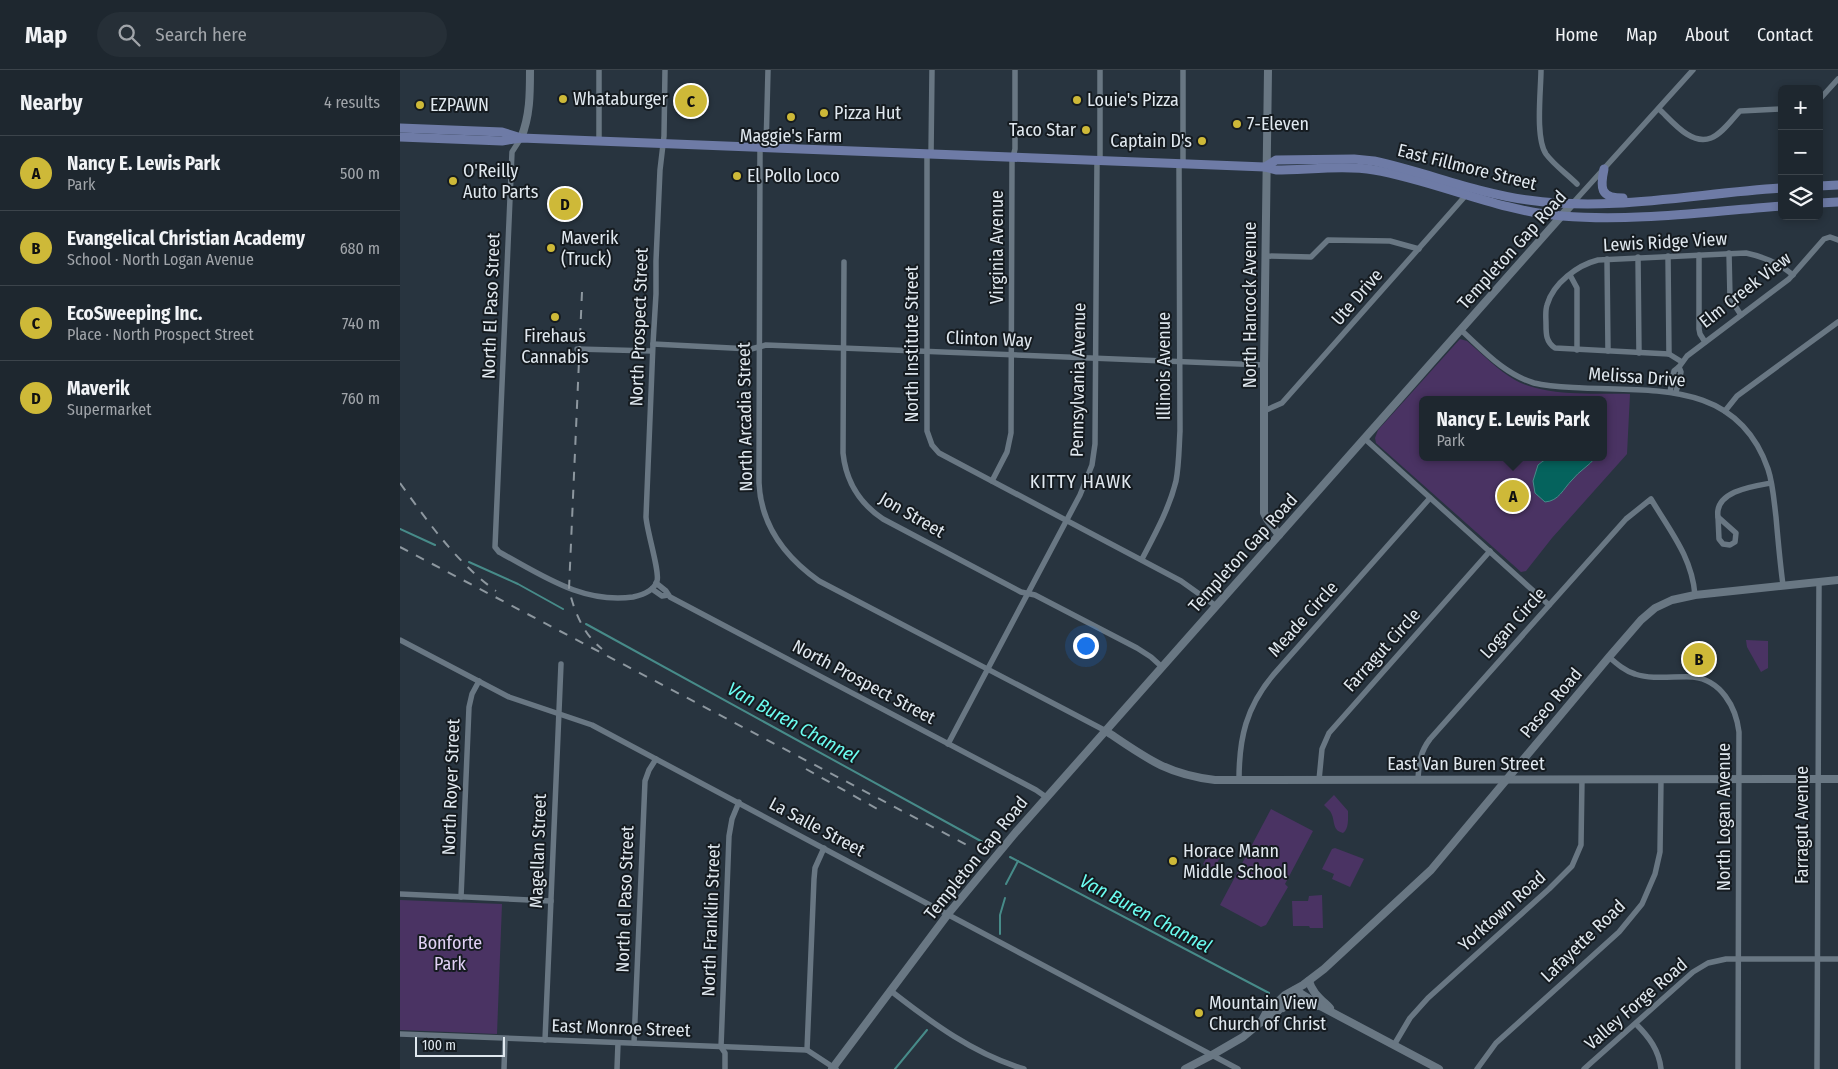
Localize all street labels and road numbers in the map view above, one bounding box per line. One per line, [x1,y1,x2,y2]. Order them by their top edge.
street label: East Fillmore Street [1395,139,1539,195]
street label: Templeton Gap Road [1453,186,1571,314]
street label: Virginia Avenue [986,190,1008,304]
street label: North Hancock Avenue [1239,222,1261,388]
street label: Lewis Ridge View [1602,228,1728,256]
street label: North El Paso Street [477,232,505,380]
street label: North Prospect Street [625,247,653,407]
street label: Elm Creek View [1695,247,1796,333]
street label: Ute Drive [1327,264,1387,330]
street label: North Institute Street [901,265,923,422]
street label: Pennsylvania Avenue [1066,302,1090,457]
street label: Illinois Avenue [1153,312,1175,420]
street label: Clinton Way [946,327,1032,351]
street label: North Arcadia Street [733,342,757,492]
street label: Melissa Drive [1588,363,1686,391]
street label: Jon Street [875,487,949,543]
street label: Templeton Gap Road [1184,489,1302,617]
street label: Meade Circle [1263,577,1343,661]
street label: Logan Circle [1475,583,1551,663]
street label: Farragut Circle [1339,604,1425,696]
street label: North Prospect Street [789,635,939,729]
street label: Paseo Road [1515,663,1587,743]
street label: North Royer Street [438,718,464,856]
street label: North Logan Avenue [1713,743,1735,891]
street label: East Van Buren Street [1387,753,1545,775]
street label: Farragut Avenue [1791,766,1813,884]
street label: Templeton Gap Road [920,792,1032,924]
street label: Magellan Street [525,793,551,909]
street label: La Salle Street [765,793,869,861]
street label: North el Paso Street [611,825,639,973]
street label: North Franklin Street [697,843,725,997]
street label: Yorktown Road [1454,866,1550,956]
street label: Lafayette Road [1536,895,1630,987]
street label: Valley Forge Road [1580,953,1692,1055]
street label: East Monroe Street [551,1015,691,1041]

